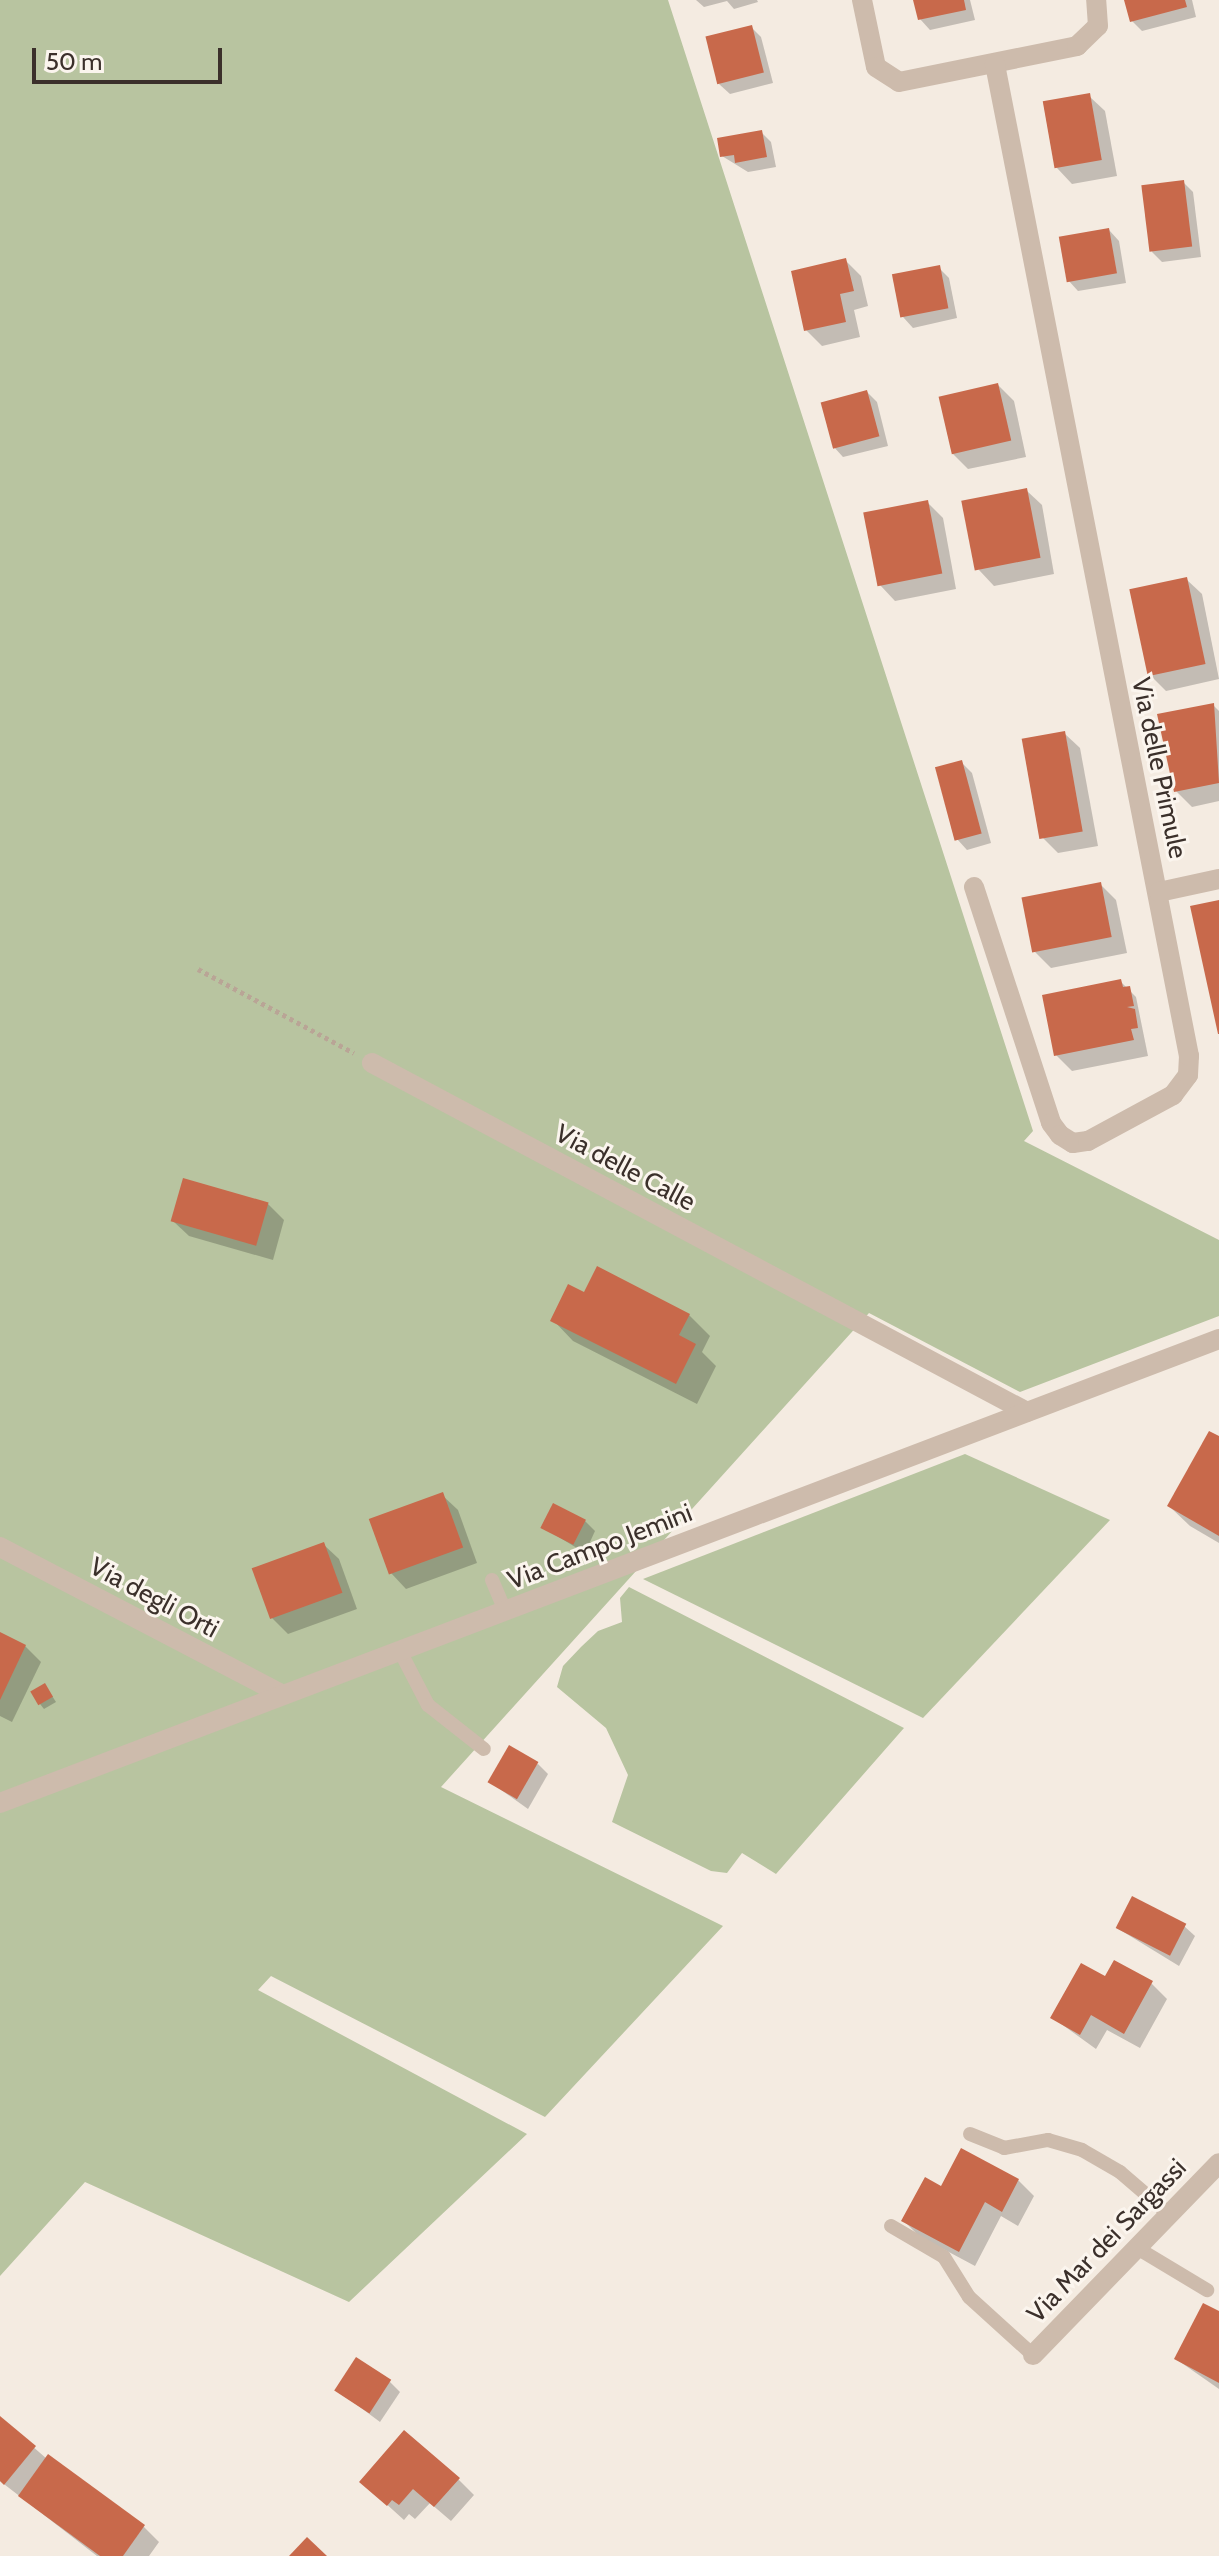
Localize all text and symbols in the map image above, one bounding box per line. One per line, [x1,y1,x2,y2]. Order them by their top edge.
scale bar [36,32,226,82]
text: 50 m [46,47,102,76]
street label: Via delle Primule [1125,675,1193,861]
street label: Via delle Calle [550,1118,700,1218]
street label: Via Campo Jemini [504,1498,696,1596]
street label: Via degli Orti [84,1551,224,1645]
street label: Via Mar dei Sargassi [1021,2153,1193,2329]

